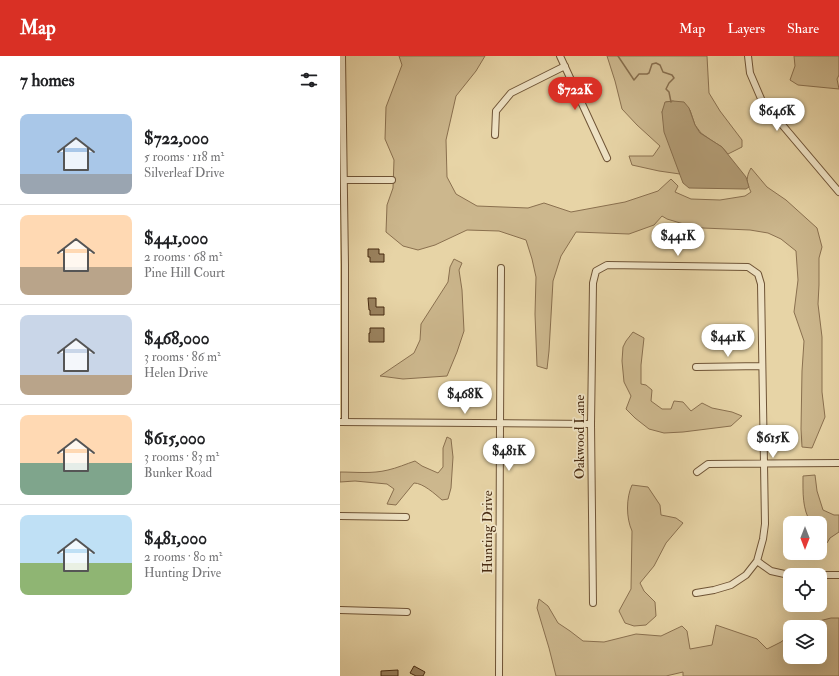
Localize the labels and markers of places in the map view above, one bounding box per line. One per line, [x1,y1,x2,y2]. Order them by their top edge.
pin: $722K [547,77,603,111]
pin: $646K [749,98,805,132]
pin: $441K [650,223,706,257]
pin: $441K [700,324,756,358]
pin: $468K [437,381,493,415]
pin: $615K [745,425,801,459]
pin: $481K [481,438,537,472]

